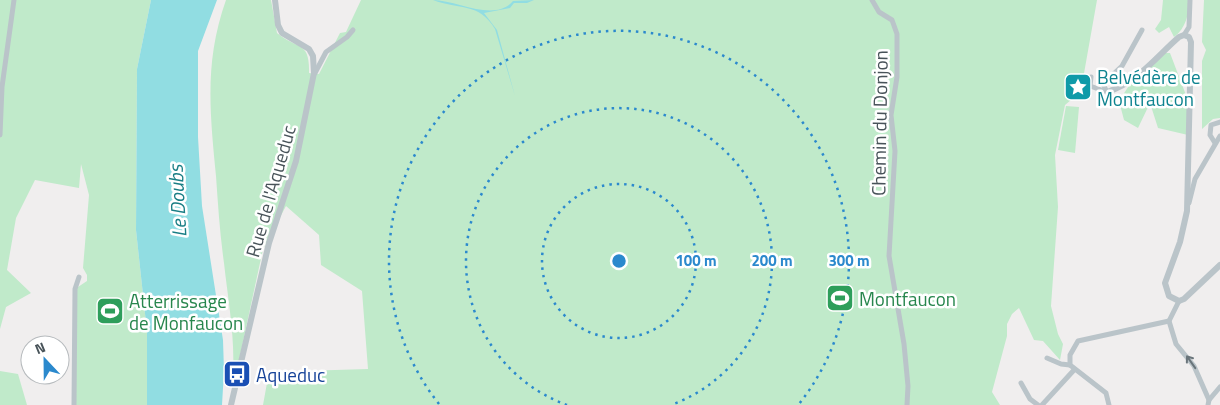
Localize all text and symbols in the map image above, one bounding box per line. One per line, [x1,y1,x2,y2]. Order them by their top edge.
street label: Chemin du Donjon [863,50,895,196]
place label: Belvédère de Montfaucon [1097,62,1201,113]
place icon: Belvédère de Montfaucon [1063,72,1093,102]
street label: Rue de l'Aqueduc [237,122,303,260]
water label: Le Doubs [160,163,194,238]
text: 100 m [675,249,717,272]
text: 200 m [751,249,793,272]
text: 300 m [828,249,870,272]
centre of rings [610,252,628,270]
sports icon: Montfaucon [825,283,855,313]
place label: Montfaucon [859,284,956,313]
place label: Atterrissage de Monfaucon [129,286,243,337]
sports icon: Atterrissage de Monfaucon [95,296,125,326]
north arrow [20,335,70,385]
text: N [32,336,48,359]
one-way arrow [1186,355,1196,369]
bus stop icon: Aqueduc [222,359,252,389]
place label: Aqueduc [256,360,325,389]

